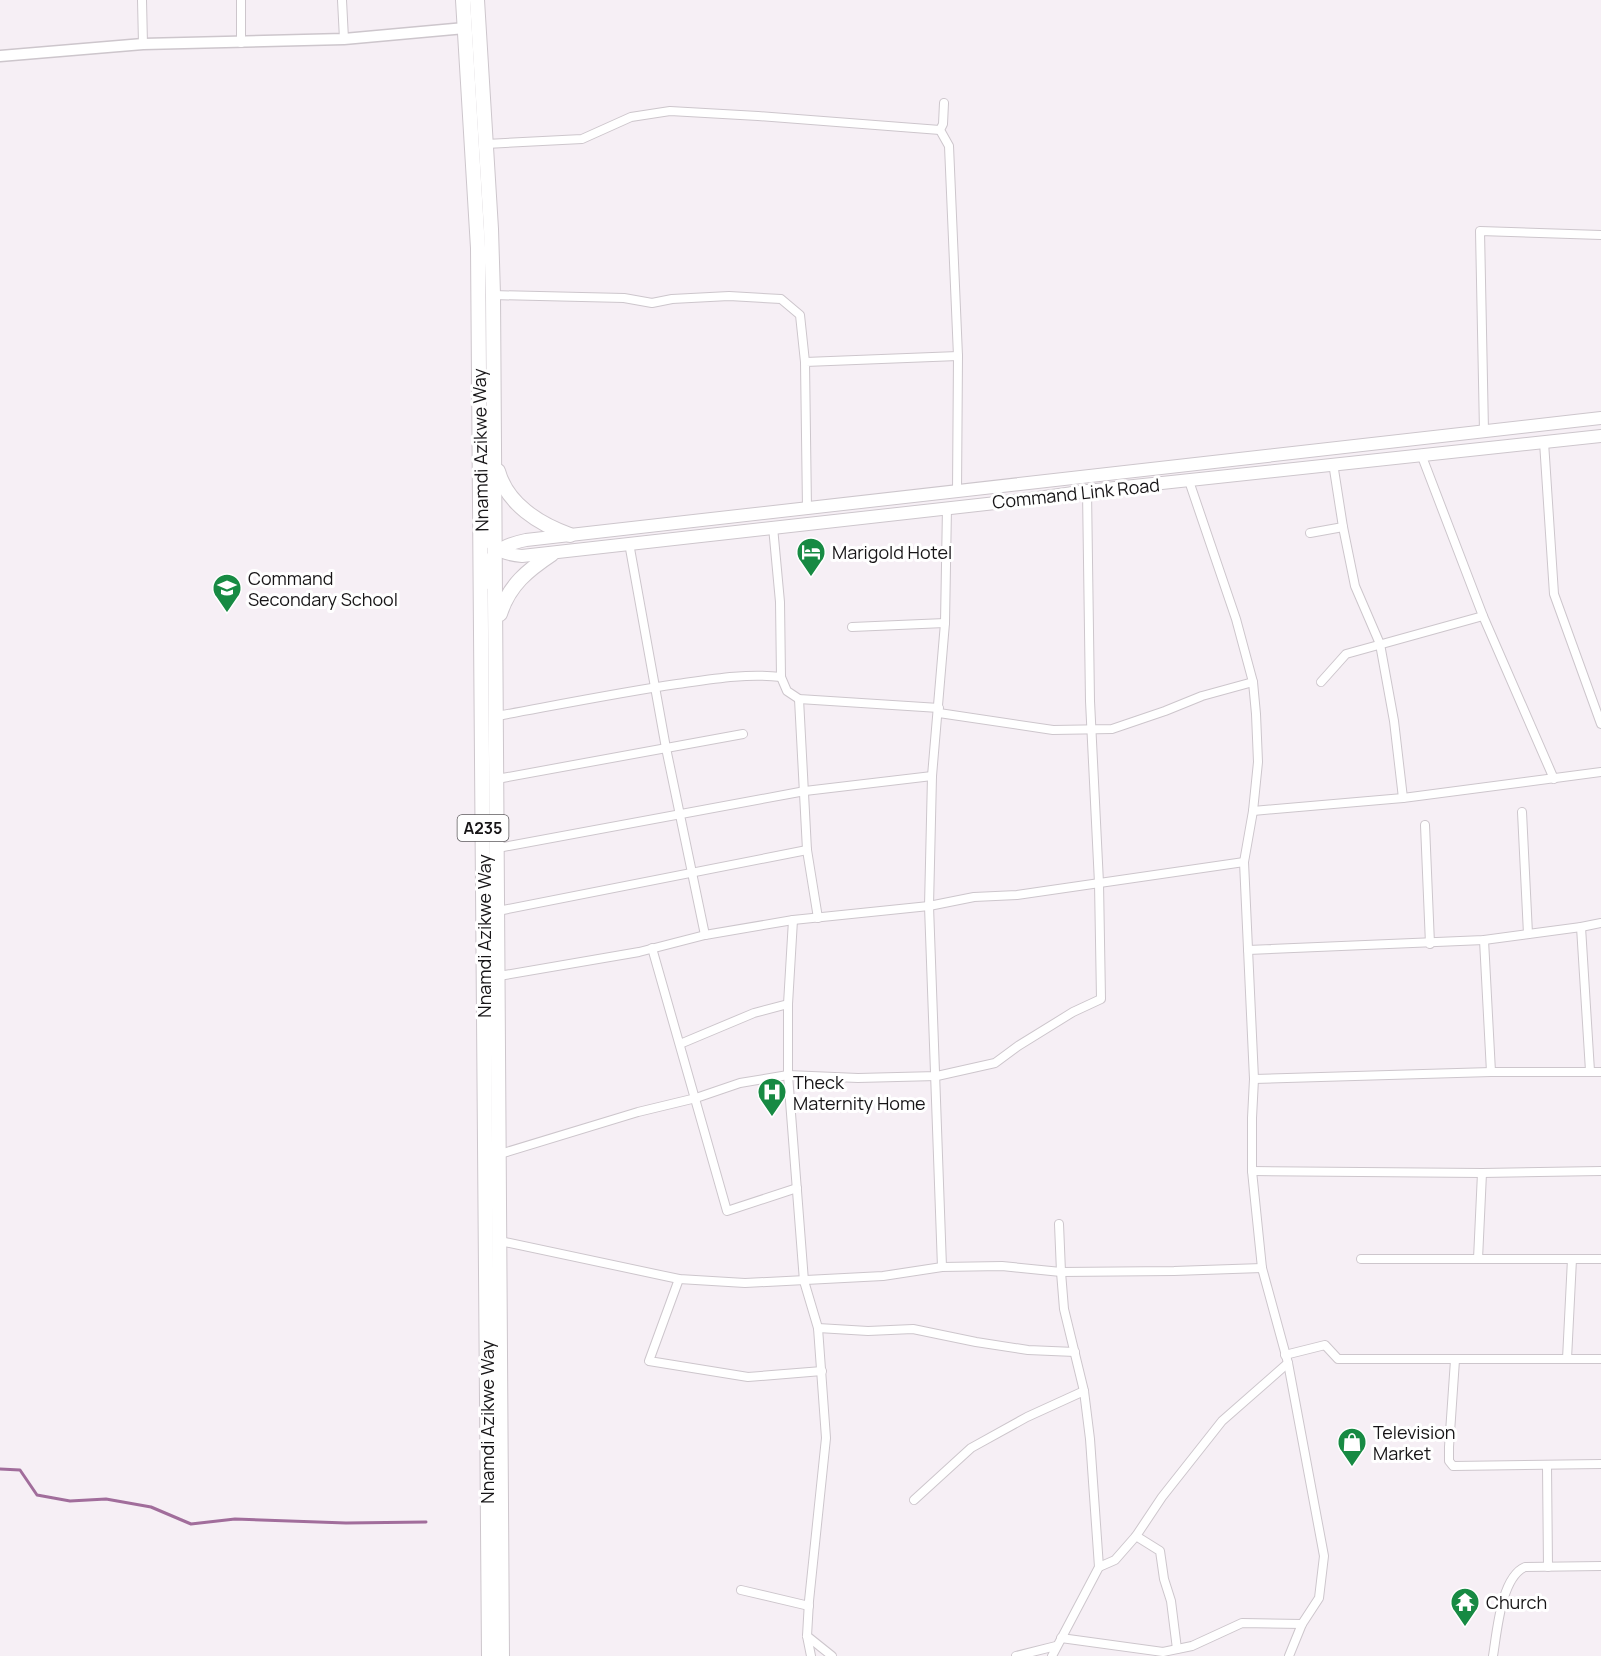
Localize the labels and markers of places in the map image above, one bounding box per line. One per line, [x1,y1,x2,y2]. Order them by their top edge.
hotel icon: Marigold Hotel [795,536,827,578]
place label: Marigold Hotel [832,540,952,564]
place label: Command Secondary School [248,566,398,611]
school or university icon: Command Secondary School [211,572,243,614]
place label: Theck Maternity Home [793,1070,926,1115]
hospital icon: Theck Maternity Home [756,1076,788,1118]
place label: Television Market [1373,1420,1456,1465]
shop icon: Television Market [1336,1426,1368,1468]
temple icon: Church [1449,1586,1481,1628]
place label: Church [1486,1590,1547,1614]

